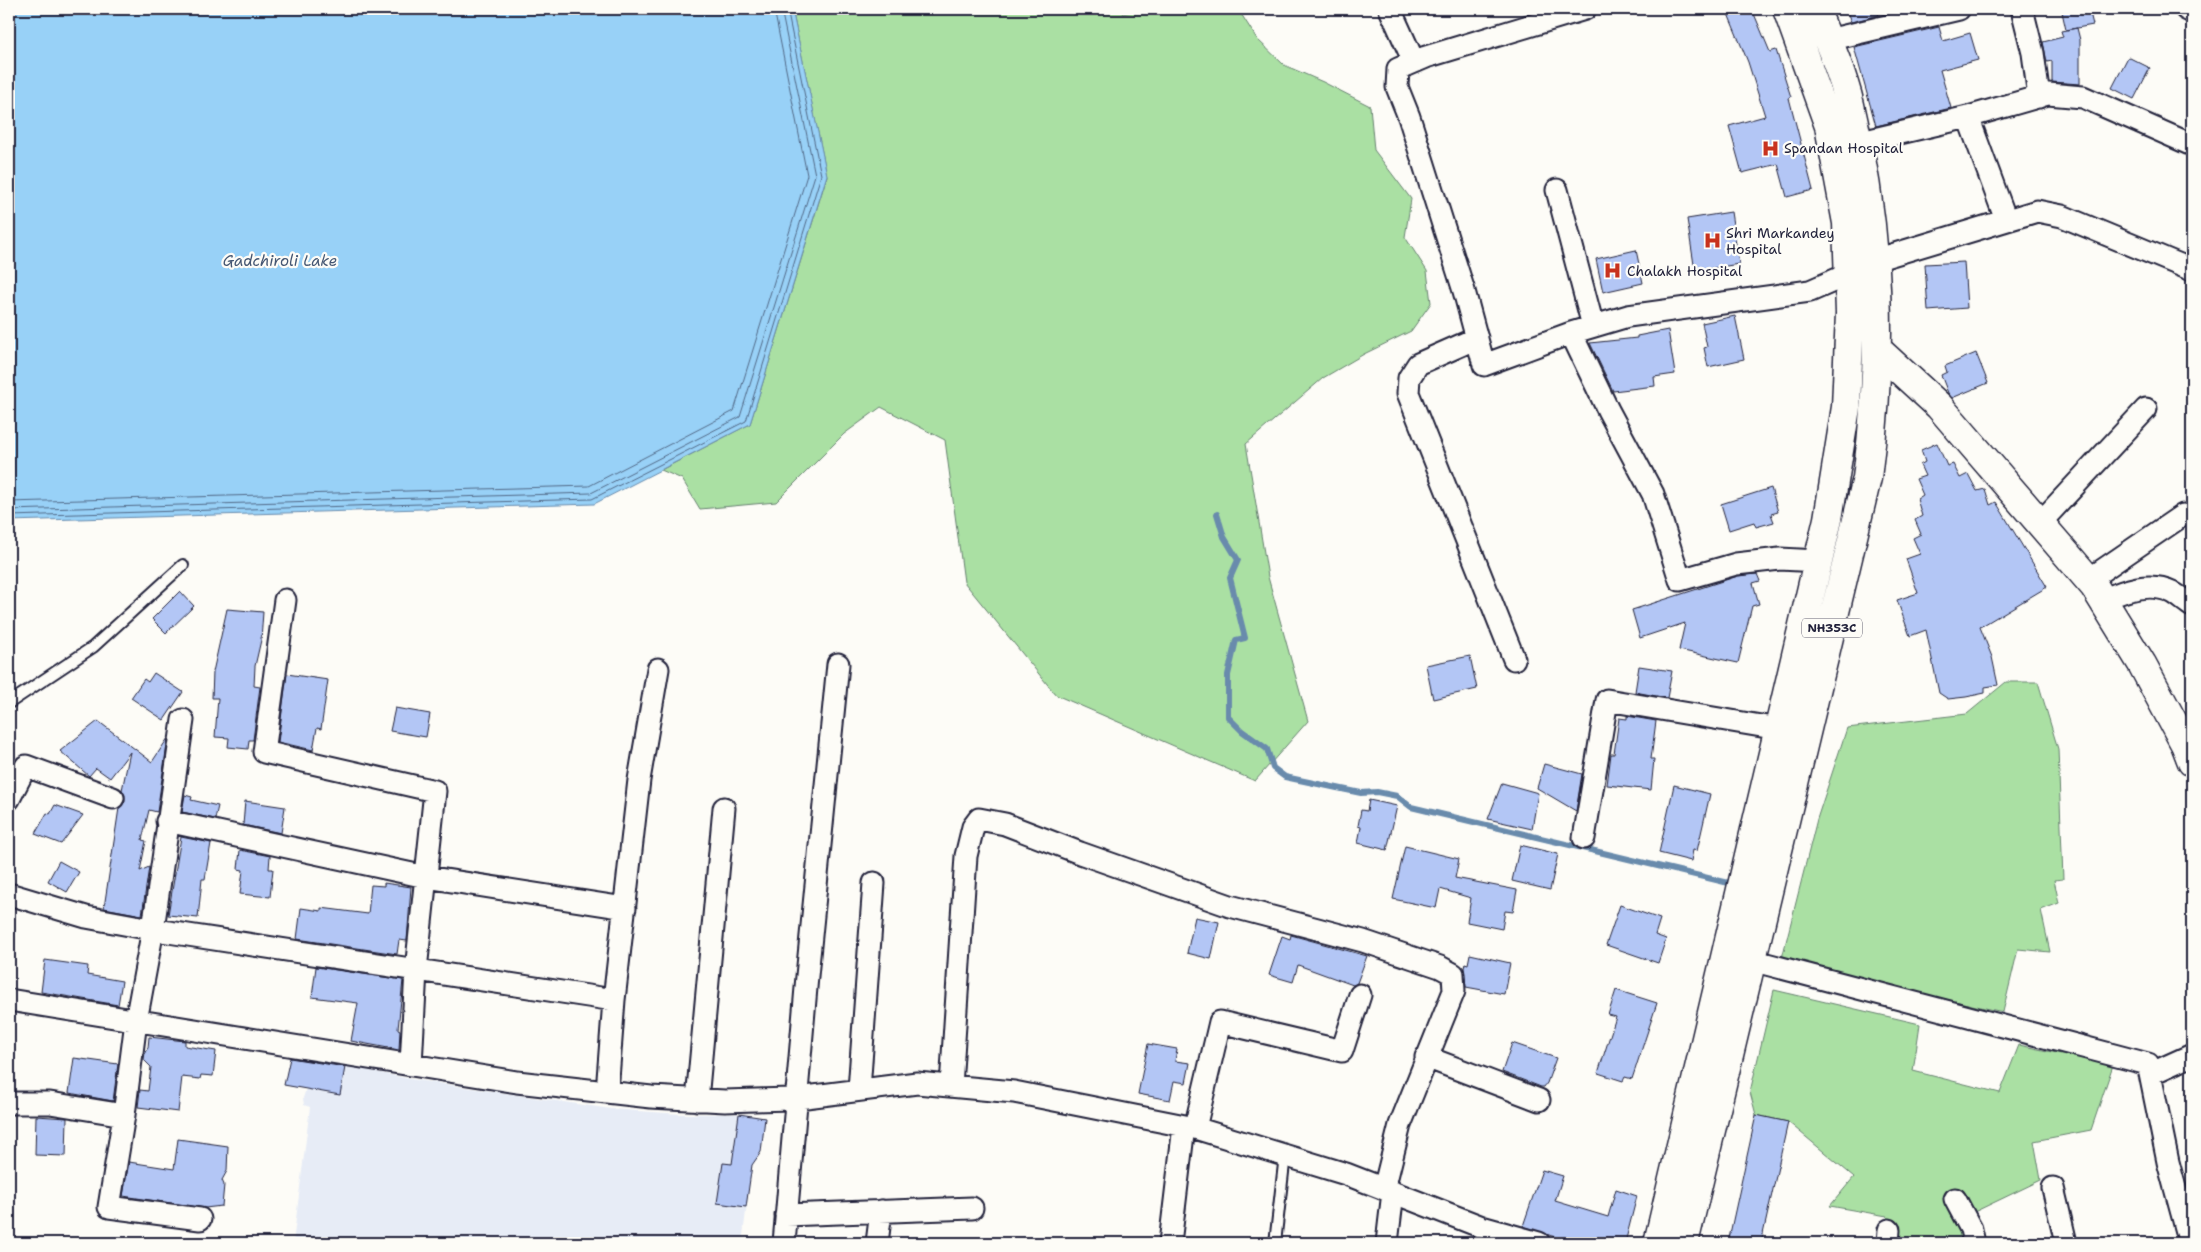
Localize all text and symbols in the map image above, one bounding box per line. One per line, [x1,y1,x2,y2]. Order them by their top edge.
hospital icon: Spandan Hospital [1760,138,1780,158]
place label: Spandan Hospital [1784,139,1904,157]
place label: Shri Markandey Hospital [1726,224,1835,258]
hospital icon: Shri Markandey Hospital [1702,231,1722,251]
water label: Gadchiroli Lake [223,251,337,271]
hospital icon: Chalakh Hospital [1603,261,1623,281]
place label: Chalakh Hospital [1627,262,1743,280]
road number: NH353C [1802,618,1862,638]

